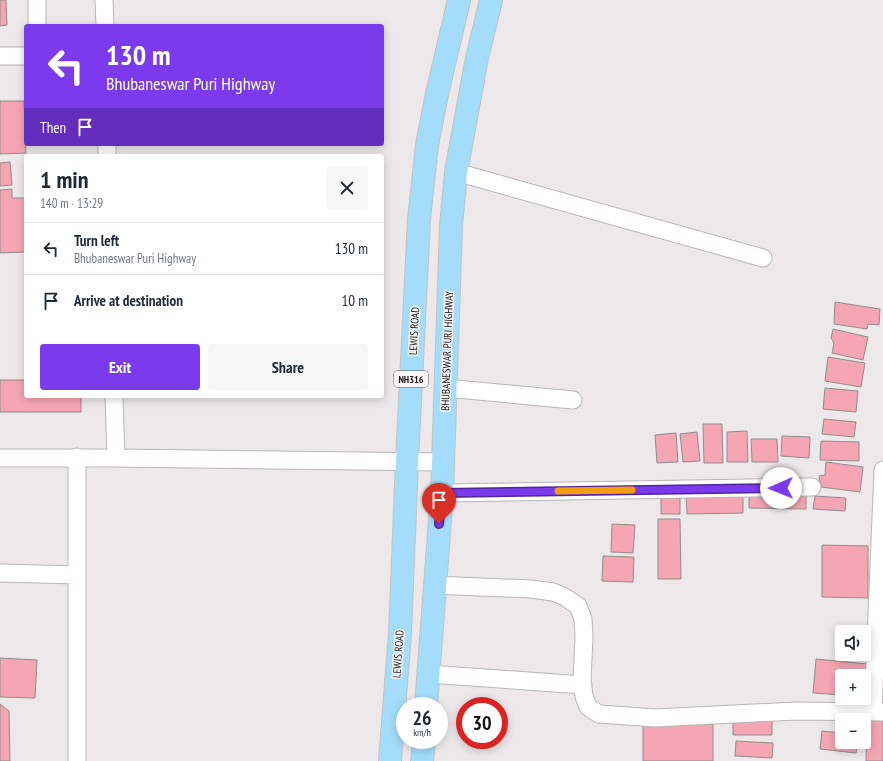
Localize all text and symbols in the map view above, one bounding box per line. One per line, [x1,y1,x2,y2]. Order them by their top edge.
text: 130 m [106,36,170,73]
icon: left [40,40,92,92]
text: Bhubaneswar Puri Highway [106,72,275,95]
icon: arrive [74,116,96,138]
text: Then [40,118,66,137]
text: 1 min [40,164,88,195]
button: close [326,167,368,209]
text: 140 m · 13:29 [40,195,103,212]
text: Turn left [74,231,119,250]
icon: left [40,238,62,260]
text: 130 m [335,239,368,258]
text: Bhubaneswar Puri Highway [74,250,196,267]
icon: arrive [40,290,62,312]
text: Arrive at destination [74,291,183,310]
text: 10 m [342,291,368,310]
street label: BHUBANESWAR PURI HIGHWAY [438,291,456,411]
street label: LEWIS ROAD [406,306,422,355]
button: Exit [40,344,200,390]
button: Share [208,344,368,390]
road number: NH316 [394,371,428,387]
position arrow [760,467,802,509]
pin [422,483,456,524]
icon: arrive [428,489,450,511]
map controls [835,625,871,749]
button: sound [835,625,871,661]
street label: LEWIS ROAD [389,629,407,678]
button: + [835,669,871,705]
speed limit sign: 30 [456,697,508,749]
text: 26 [412,705,432,731]
button: − [835,713,871,749]
text: km/h [413,726,431,739]

